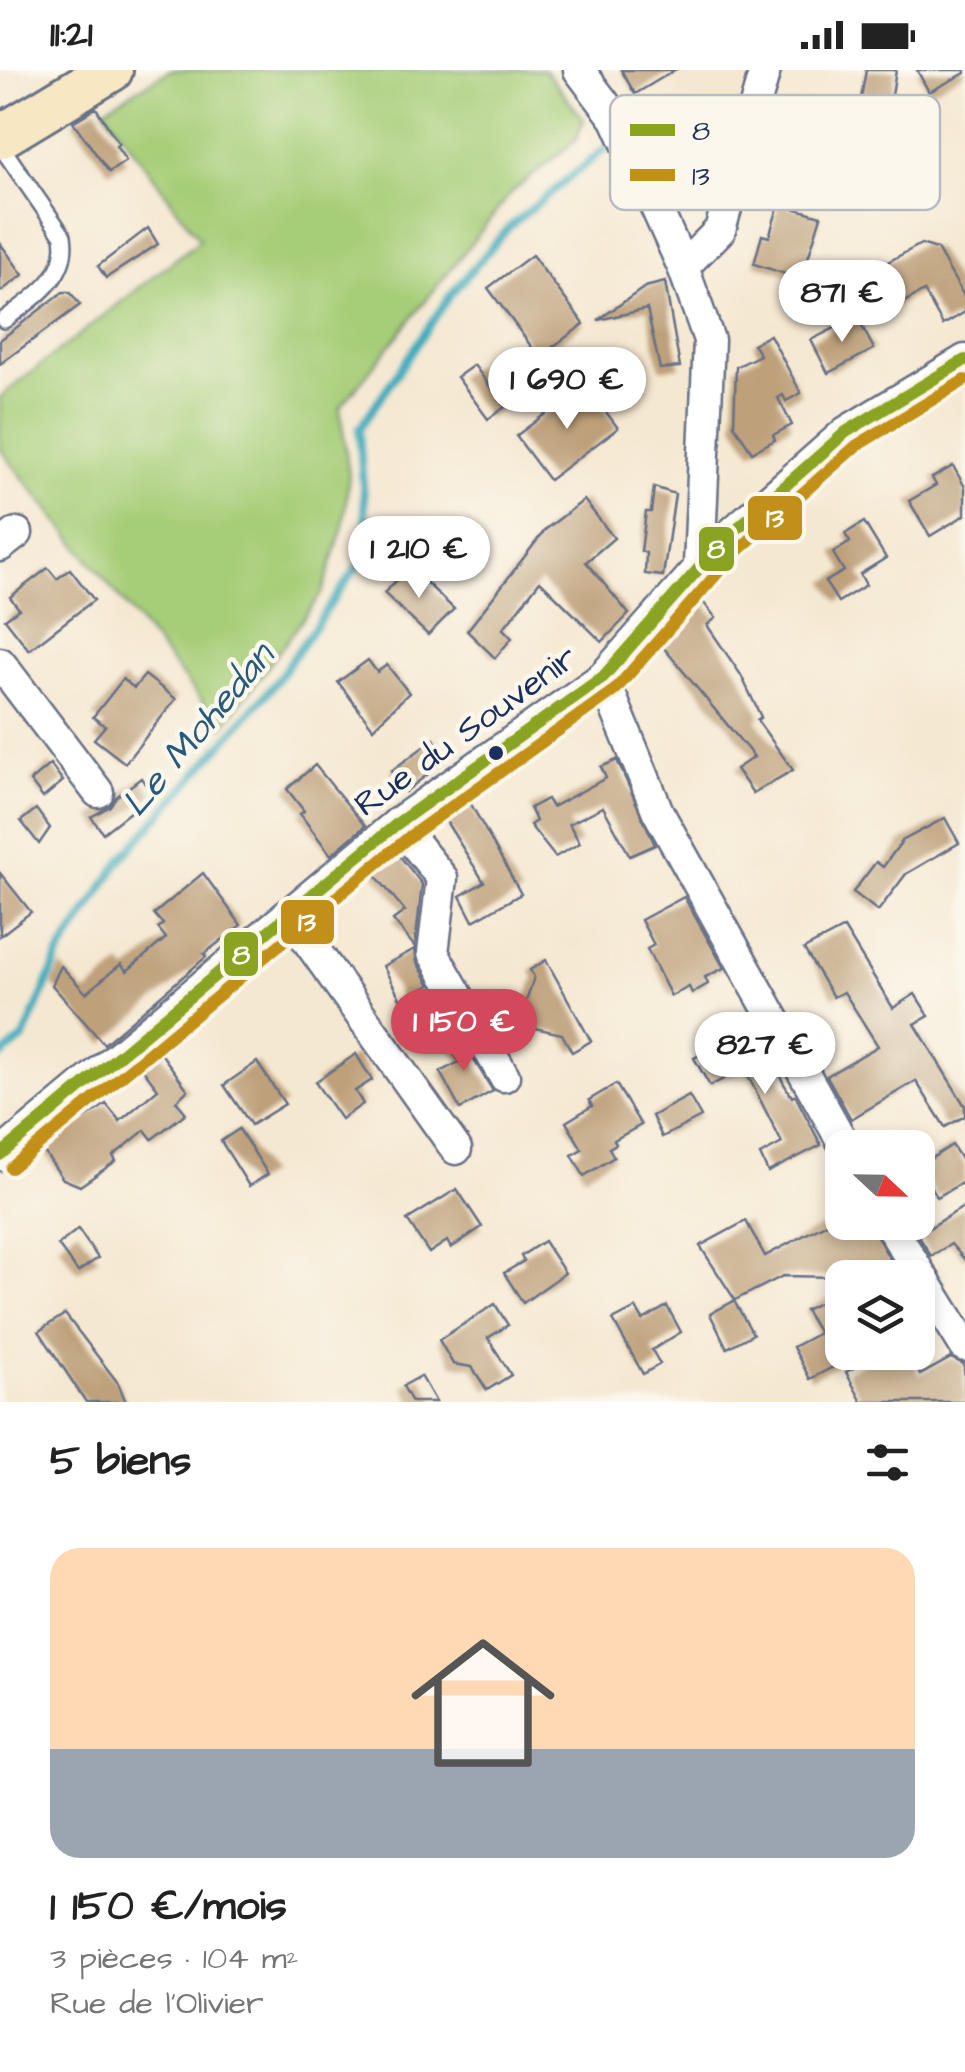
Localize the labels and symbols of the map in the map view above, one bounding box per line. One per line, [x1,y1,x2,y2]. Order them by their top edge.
legend [610,95,940,210]
text: 8 [692,112,710,151]
text: 13 [692,157,710,196]
pin: 871 € [772,260,912,345]
pin: 1 690 € [475,347,659,432]
line badge: 13 [746,494,804,542]
text: 13 [766,499,785,538]
pin: 1 210 € [327,516,511,601]
line badge: 8 [697,525,736,573]
text: 8 [707,530,725,569]
water label: Le Mohedan [110,630,289,828]
street label: Rue du Souvenir [344,634,587,829]
unlabelled marker [486,743,506,763]
line badge: 13 [279,898,336,946]
text: 13 [298,903,317,942]
line badge: 8 [222,930,260,978]
text: 8 [232,936,250,975]
pin: 1 150 € [372,989,556,1074]
pin: 827 € [695,1012,835,1097]
north arrow [825,1130,935,1240]

